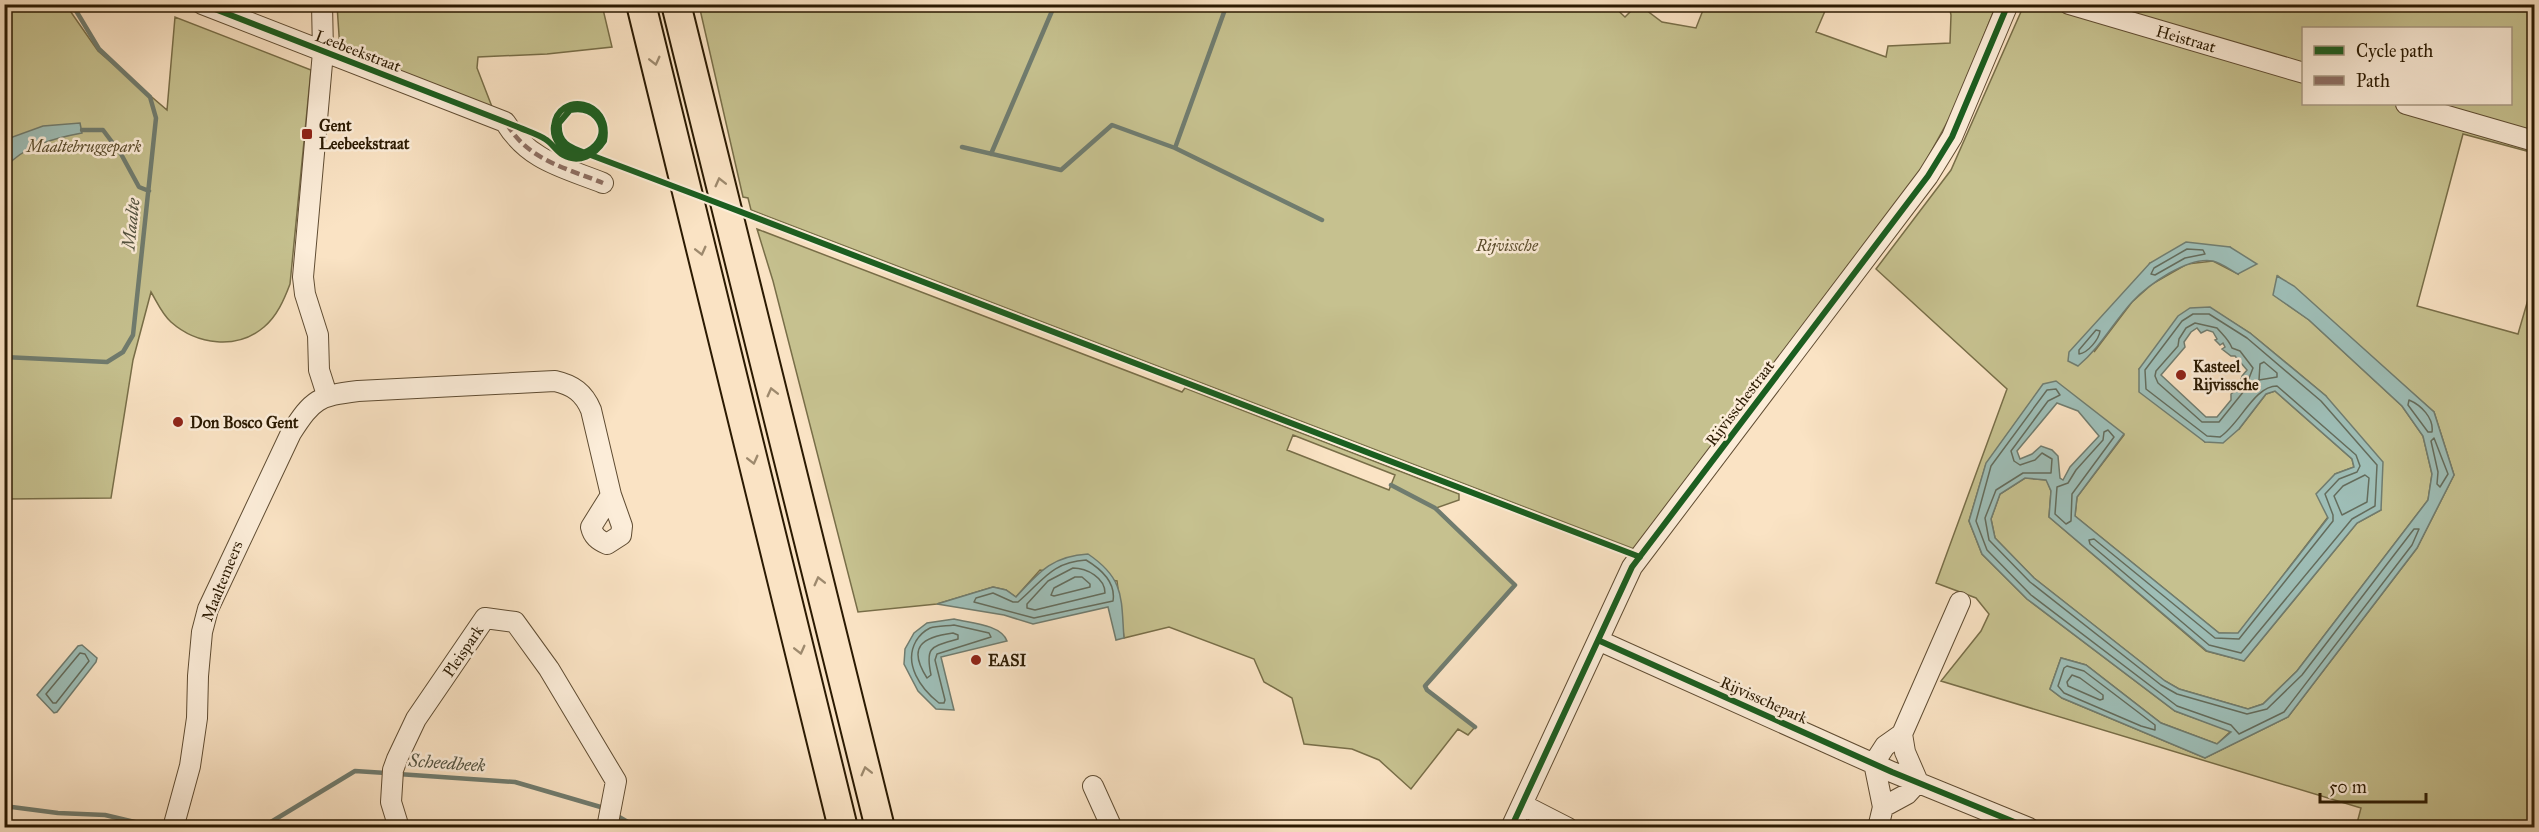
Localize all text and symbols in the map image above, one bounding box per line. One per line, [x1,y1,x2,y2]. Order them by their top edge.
street label: Heistraat [2154,21,2218,57]
street label: Leebeekstraat [312,26,404,76]
legend [2302,27,2512,105]
text: Cycle path [2356,40,2433,62]
one-way arrow [647,56,660,66]
text: Path [2356,70,2390,92]
place label: Gent Leebeekstraat [319,116,410,153]
marker: Gent Leebeekstraat [300,127,314,141]
park label: Maaltebruggepark [25,137,141,157]
one-way arrow [715,178,728,188]
water label: Maalte [117,196,145,253]
park label: Rijvissche [1475,236,1539,256]
one-way arrow [694,245,707,255]
street label: Rijvisschestraat [1702,356,1779,450]
place label: Kasteel Rijvissche [2193,357,2259,395]
marker: Kasteel Rijvissche [2174,368,2188,382]
one-way arrow [767,387,780,397]
place label: Don Bosco Gent [190,413,299,432]
marker: Don Bosco Gent [171,415,185,429]
one-way arrow [746,455,758,465]
street label: Maaltemeers [197,538,247,624]
one-way arrow [813,577,826,587]
street label: Pleispark [439,621,488,681]
one-way arrow [792,645,805,655]
place label: EASI [988,651,1026,670]
marker: EASI [969,653,983,667]
street label: Rijvisschepark [1717,672,1811,728]
water label: Scheedbeek [407,749,486,777]
one-way arrow [860,766,873,776]
scale bar [2320,766,2426,804]
text: 50 m [2329,776,2367,798]

